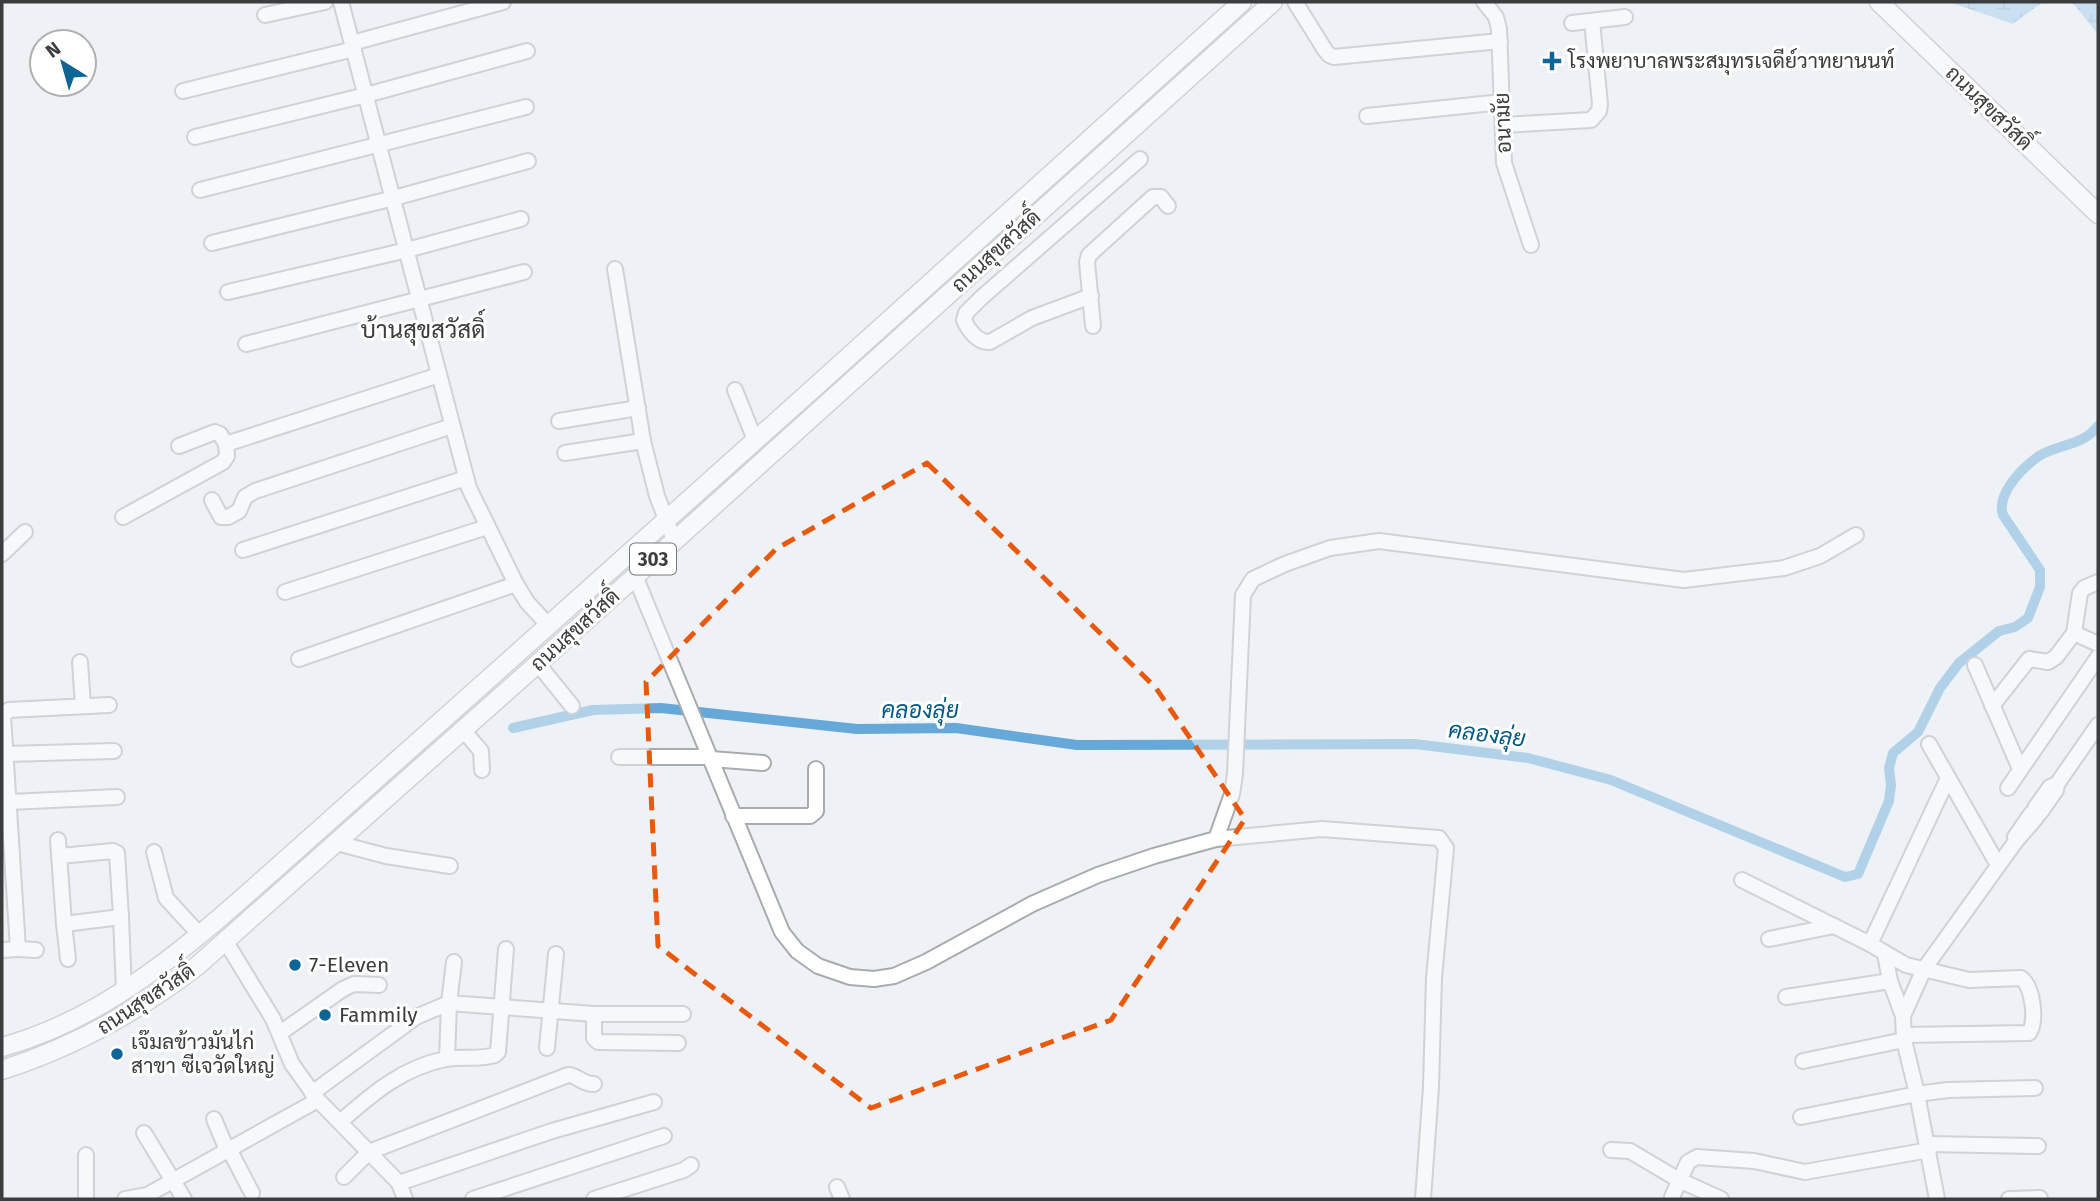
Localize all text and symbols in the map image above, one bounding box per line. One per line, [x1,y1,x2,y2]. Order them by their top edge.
north arrow [28,28,98,98]
text: N [41,37,65,63]
place label: โรงพยาบาลพระสมุทรเจดีย์วาทยานนท์ [1567,47,1895,75]
marker: โรงพยาบาลพระสมุทรเจดีย์วาทยานนท์ [1542,51,1562,71]
street label: ถนนสุขสวัสดิ์ [1939,55,2043,157]
street label: อนามัย [1489,92,1517,154]
street label: ถนนสุขสวัสดิ์ [941,199,1047,299]
district label: บ้านสุขสวัสดิ์ [361,308,485,346]
road number: 303 [630,544,676,574]
street label: ถนนสุขสวัสดิ์ [520,578,626,678]
water label: คลองลุ่ย [881,696,959,726]
water label: คลองลุ่ย [1447,715,1527,755]
street label: ถนนสุขสวัสดิ์ [88,952,200,1041]
place label: 7-Eleven [309,952,389,978]
marker: 7-Eleven [287,957,303,973]
place label: Fammily [339,1002,418,1028]
marker: Fammily [317,1007,333,1023]
place label: เจ๊มลข้าวมันไก่ สาขา ซีเจวัดใหญ่ [131,1029,275,1079]
marker: เจ๊มลข้าวมันไก่ สาขา ซีเจวัดใหญ่ [109,1046,125,1062]

